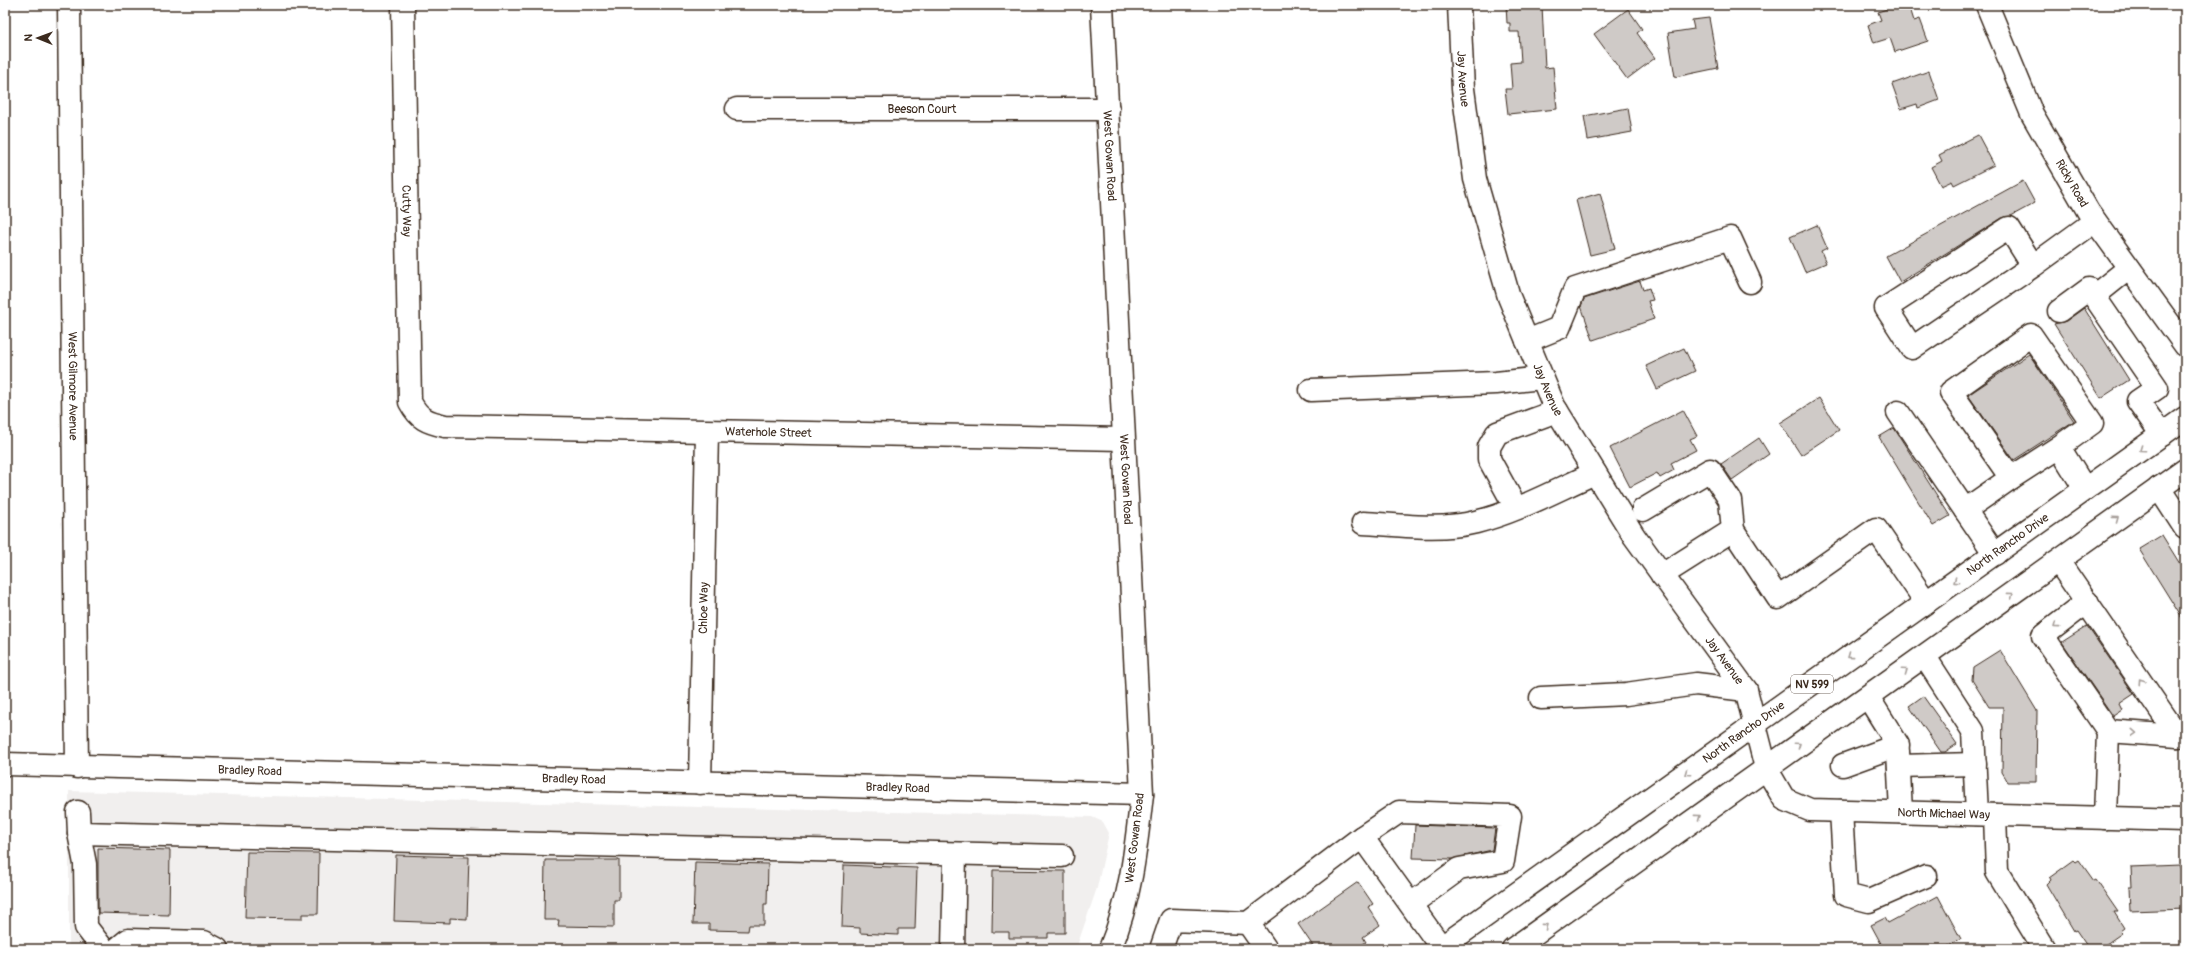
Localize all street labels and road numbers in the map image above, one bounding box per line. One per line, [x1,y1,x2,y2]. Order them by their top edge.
street label: Jay Avenue [1454,51,1473,108]
street label: Beeson Court [888,102,957,117]
street label: West Gowan Road [1100,110,1119,202]
street label: Ricky Road [2052,157,2092,210]
street label: Cutty Way [399,185,415,237]
street label: West Gilmore Avenue [65,332,81,440]
street label: Jay Avenue [1530,361,1566,419]
street label: Waterhole Street [725,424,812,441]
street label: West Gowan Road [1116,434,1136,525]
street label: North Rancho Drive [1964,510,2052,579]
street label: Chloe Way [695,582,712,634]
street label: Jay Avenue [1702,633,1747,687]
road number: NV 599 [1791,675,1833,693]
street label: North Rancho Drive [1700,698,1788,766]
street label: Bradley Road [218,762,282,779]
street label: Bradley Road [542,771,606,787]
street label: Bradley Road [866,779,930,796]
street label: West Gowan Road [1122,792,1148,884]
street label: North Michael Way [1897,805,1990,822]

